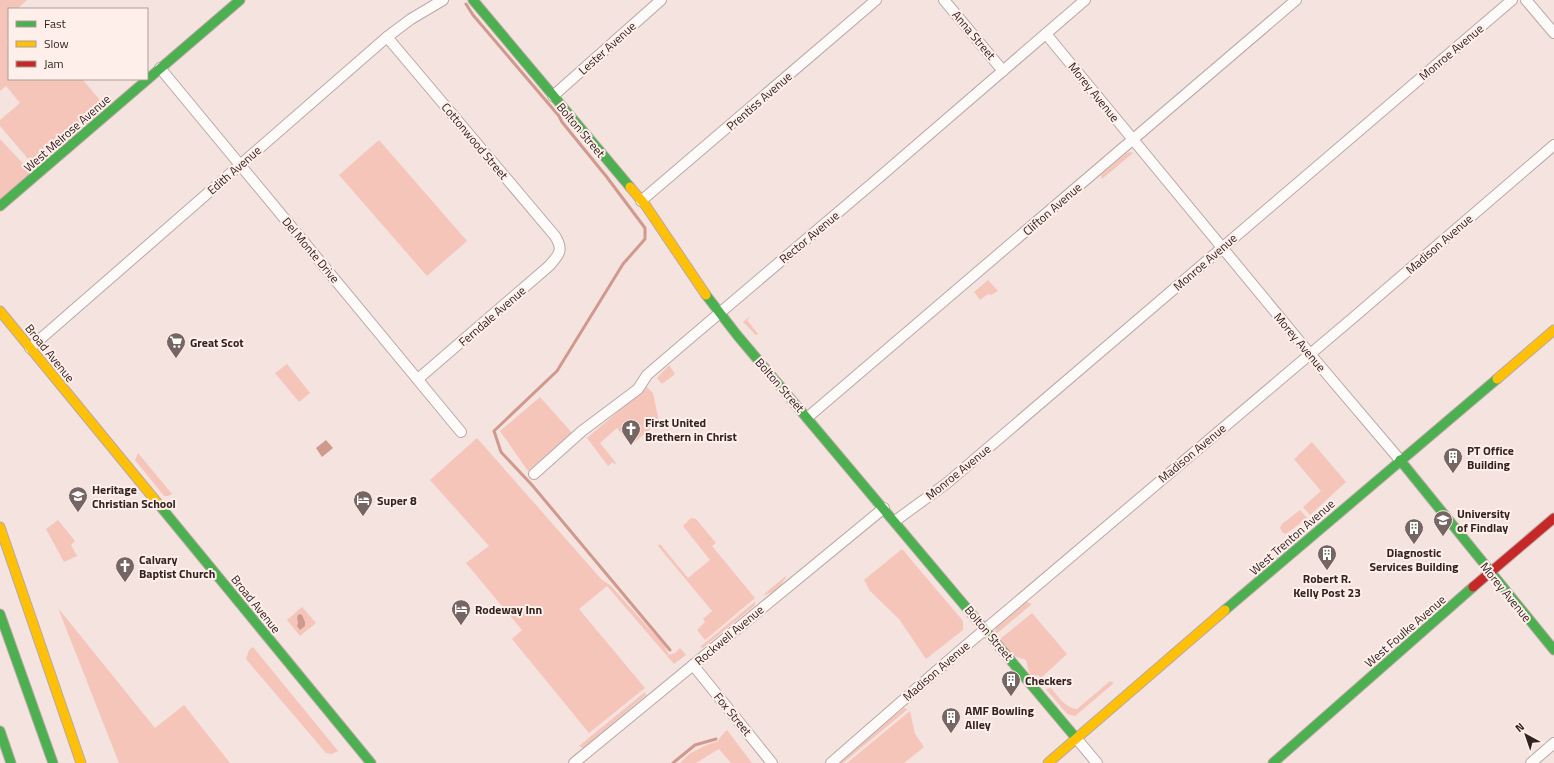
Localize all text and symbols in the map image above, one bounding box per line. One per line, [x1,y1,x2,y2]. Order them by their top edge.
street label: Anna Street [948,6,1001,65]
legend [8,8,148,80]
text: Fast [44,14,67,33]
street label: Lester Avenue [574,17,640,79]
street label: Monroe Avenue [1414,19,1488,85]
text: Slow [44,34,69,53]
text: Jam [44,54,64,73]
street label: Morey Avenue [1064,58,1124,126]
street label: Prentiss Avenue [722,67,796,135]
street label: West Melrose Avenue [19,90,115,176]
street label: Cottonwood Street [437,98,513,184]
street label: Bolton Street [552,98,610,162]
street label: Edith Avenue [203,141,265,199]
street label: Clifton Avenue [1018,178,1086,240]
street label: Rector Avenue [775,206,843,268]
street label: Madison Avenue [1401,209,1477,279]
street label: Del Monte Drive [278,213,344,287]
street label: Monroe Avenue [1169,229,1241,295]
street label: Ferndale Avenue [454,281,530,351]
street label: Morey Avenue [1269,308,1331,376]
street label: Broad Avenue [20,320,80,386]
supermarket icon: Great Scot [165,331,187,359]
place label: Great Scot [190,333,244,352]
street label: Bolton Street [751,353,810,417]
place label: First United Brethern in Christ [645,413,738,446]
church icon: First United Brethern in Christ [620,418,642,446]
street label: Madison Avenue [1154,419,1230,487]
street label: Monroe Avenue [921,440,995,504]
place label: PT Office Building [1467,441,1514,474]
building icon: PT Office Building [1442,446,1464,474]
place label: Heritage Christian School [92,480,176,513]
school or university icon: Heritage Christian School [67,485,89,513]
hotel icon: Super 8 [352,489,374,517]
place label: Super 8 [377,491,417,510]
street label: West Trenton Avenue [1245,494,1339,580]
place label: University of Findlay [1457,504,1510,537]
school or university icon: University of Findlay [1432,509,1454,537]
building icon: Diagnostic Services Building [1403,517,1425,545]
building icon: Robert R. Kelly Post 23 [1316,543,1338,571]
place label: Diagnostic Services Building [1370,543,1459,576]
place label: Calvary Baptist Church [139,550,215,583]
church icon: Calvary Baptist Church [114,555,136,583]
street label: Morey Avenue [1476,558,1536,626]
place label: Robert R. Kelly Post 23 [1293,569,1361,602]
street label: Broad Avenue [226,571,286,637]
street label: West Foulke Avenue [1360,590,1450,672]
hotel icon: Rodeway Inn [450,598,472,626]
place label: Rodeway Inn [475,600,542,619]
street label: Rockwell Avenue [690,600,768,670]
street label: Bolton Street [960,601,1018,665]
street label: Madison Avenue [898,636,974,706]
building icon: Checkers [1000,669,1022,697]
place label: Checkers [1025,671,1072,690]
street label: Fox Street [709,688,757,741]
place label: AMF Bowling Alley [965,701,1034,734]
building icon: AMF Bowling Alley [940,706,962,734]
north arrow [1506,715,1546,755]
text: N [1512,719,1528,736]

